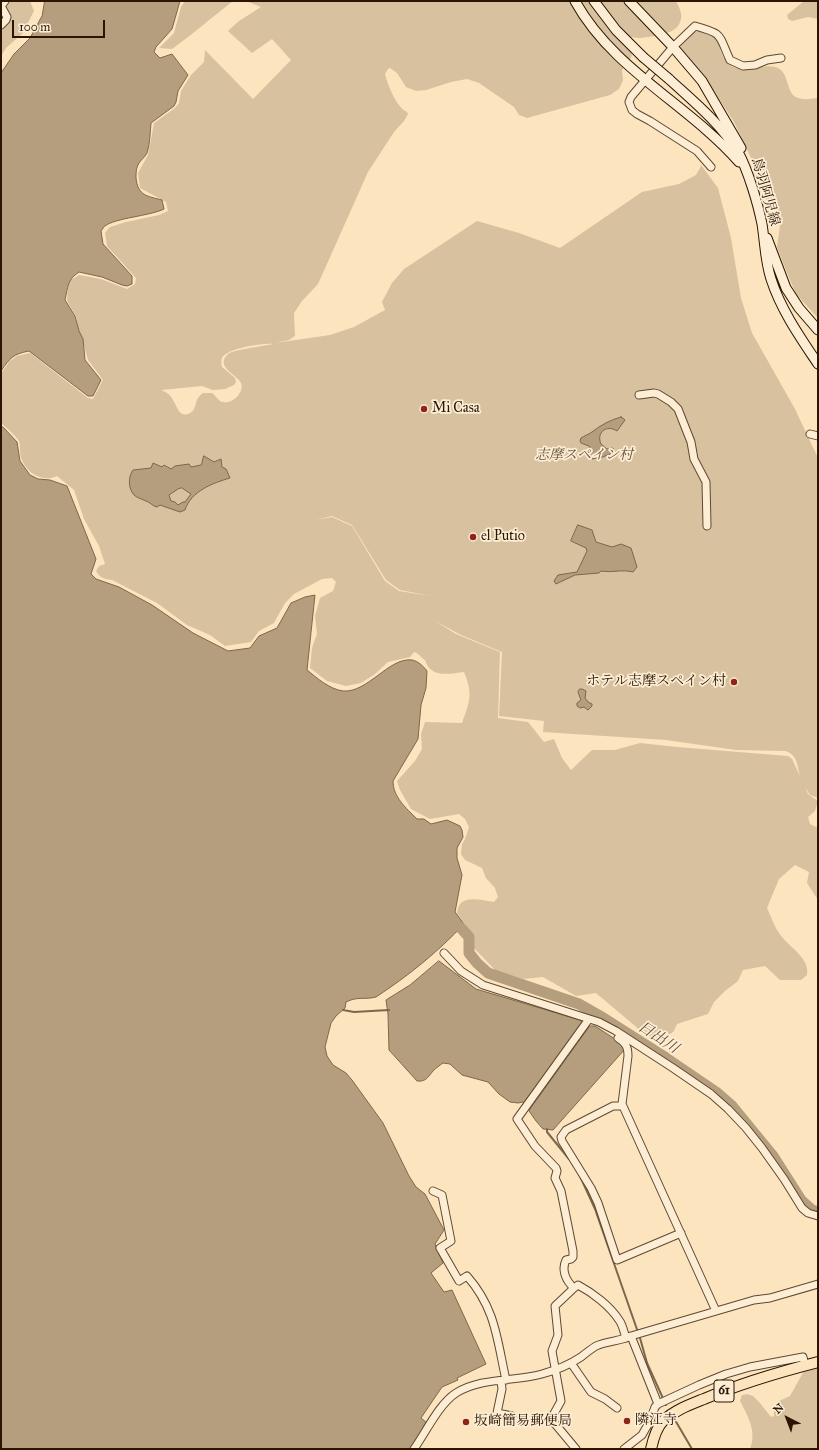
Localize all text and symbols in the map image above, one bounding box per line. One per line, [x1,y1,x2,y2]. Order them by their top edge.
scale bar [14,12,107,38]
text: 100 m [19,20,50,34]
street label: 鳥羽阿児線 [747,156,783,228]
place label: Mi Casa [432,401,480,417]
marker: Mi Casa [419,404,429,414]
park label: 志摩スペイン村 [535,448,633,464]
place label: el Putio [481,529,525,545]
marker: el Putio [468,532,478,542]
place label: ホテル志摩スペイン村 [586,674,726,690]
marker: ホテル志摩スペイン村 [729,677,739,687]
water label: 日出川 [634,1018,682,1058]
road number: 61 [714,1380,734,1402]
north arrow [767,1398,807,1438]
text: N [771,1401,786,1417]
place label: 隣江寺 [635,1413,677,1429]
place label: 坂崎簡易郵便局 [474,1414,572,1430]
marker: 隣江寺 [622,1416,632,1426]
marker: 坂崎簡易郵便局 [461,1417,471,1427]

